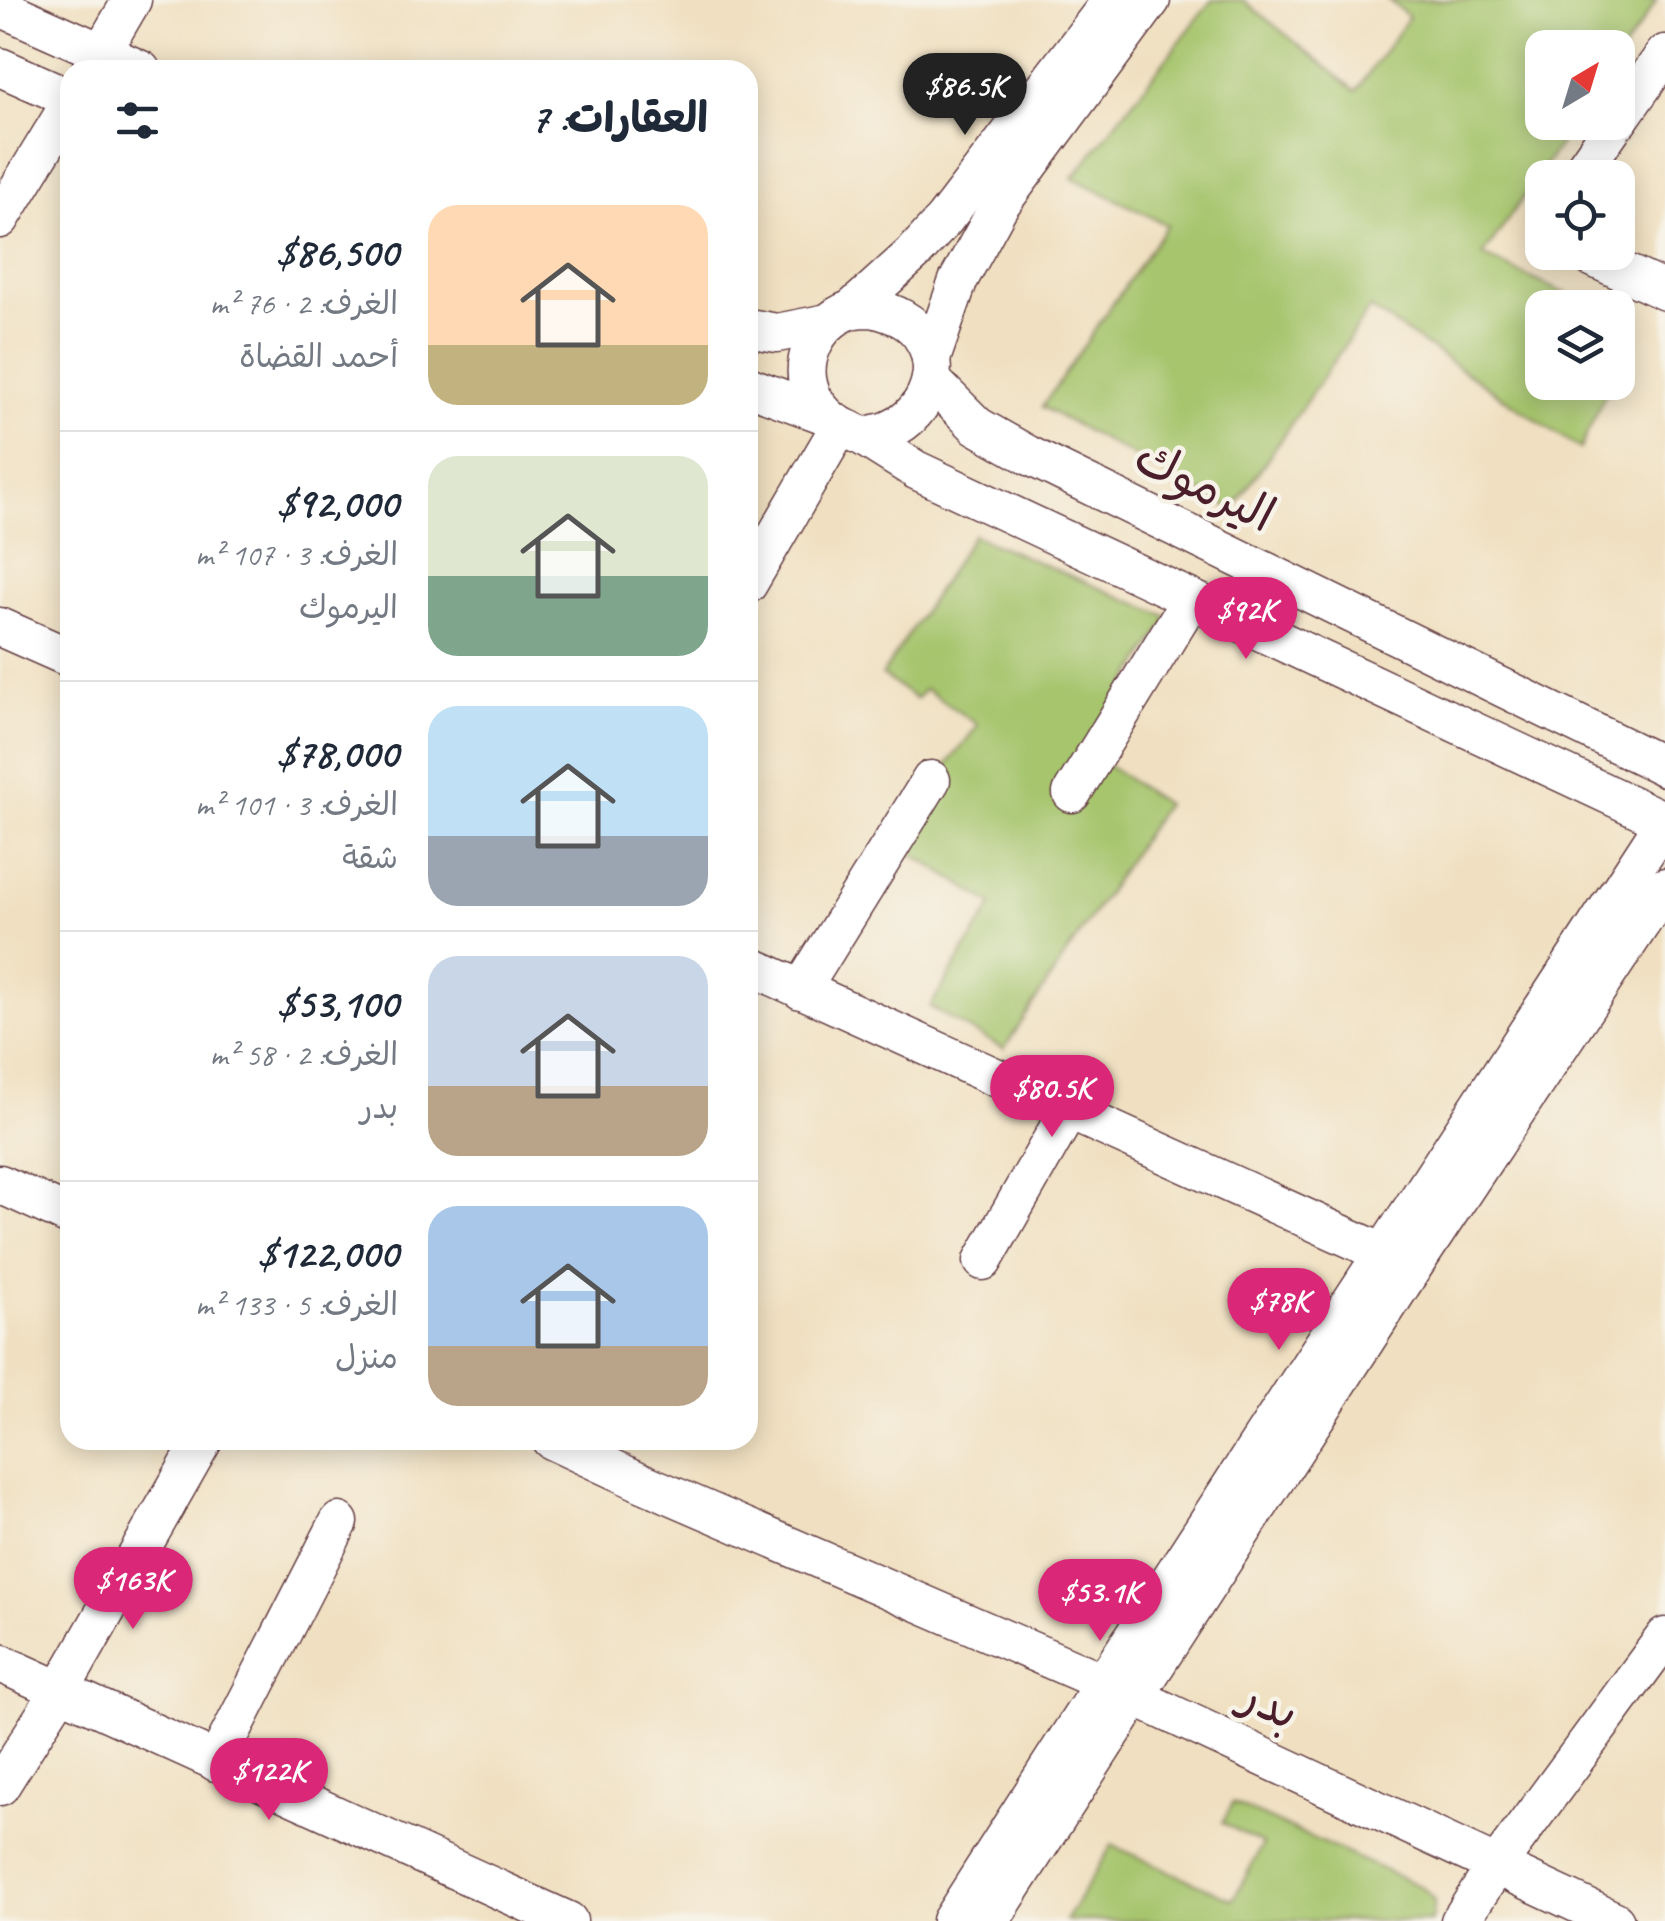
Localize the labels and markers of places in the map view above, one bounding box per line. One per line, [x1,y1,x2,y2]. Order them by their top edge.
pin: $86.5K [884,53,1046,138]
pin: $92K [1187,577,1305,662]
pin: $80.5K [971,1055,1133,1140]
pin: $78K [1220,1268,1338,1353]
pin: $163K [63,1547,203,1632]
pin: $53.1K [1019,1559,1181,1644]
pin: $122K [199,1738,339,1823]

